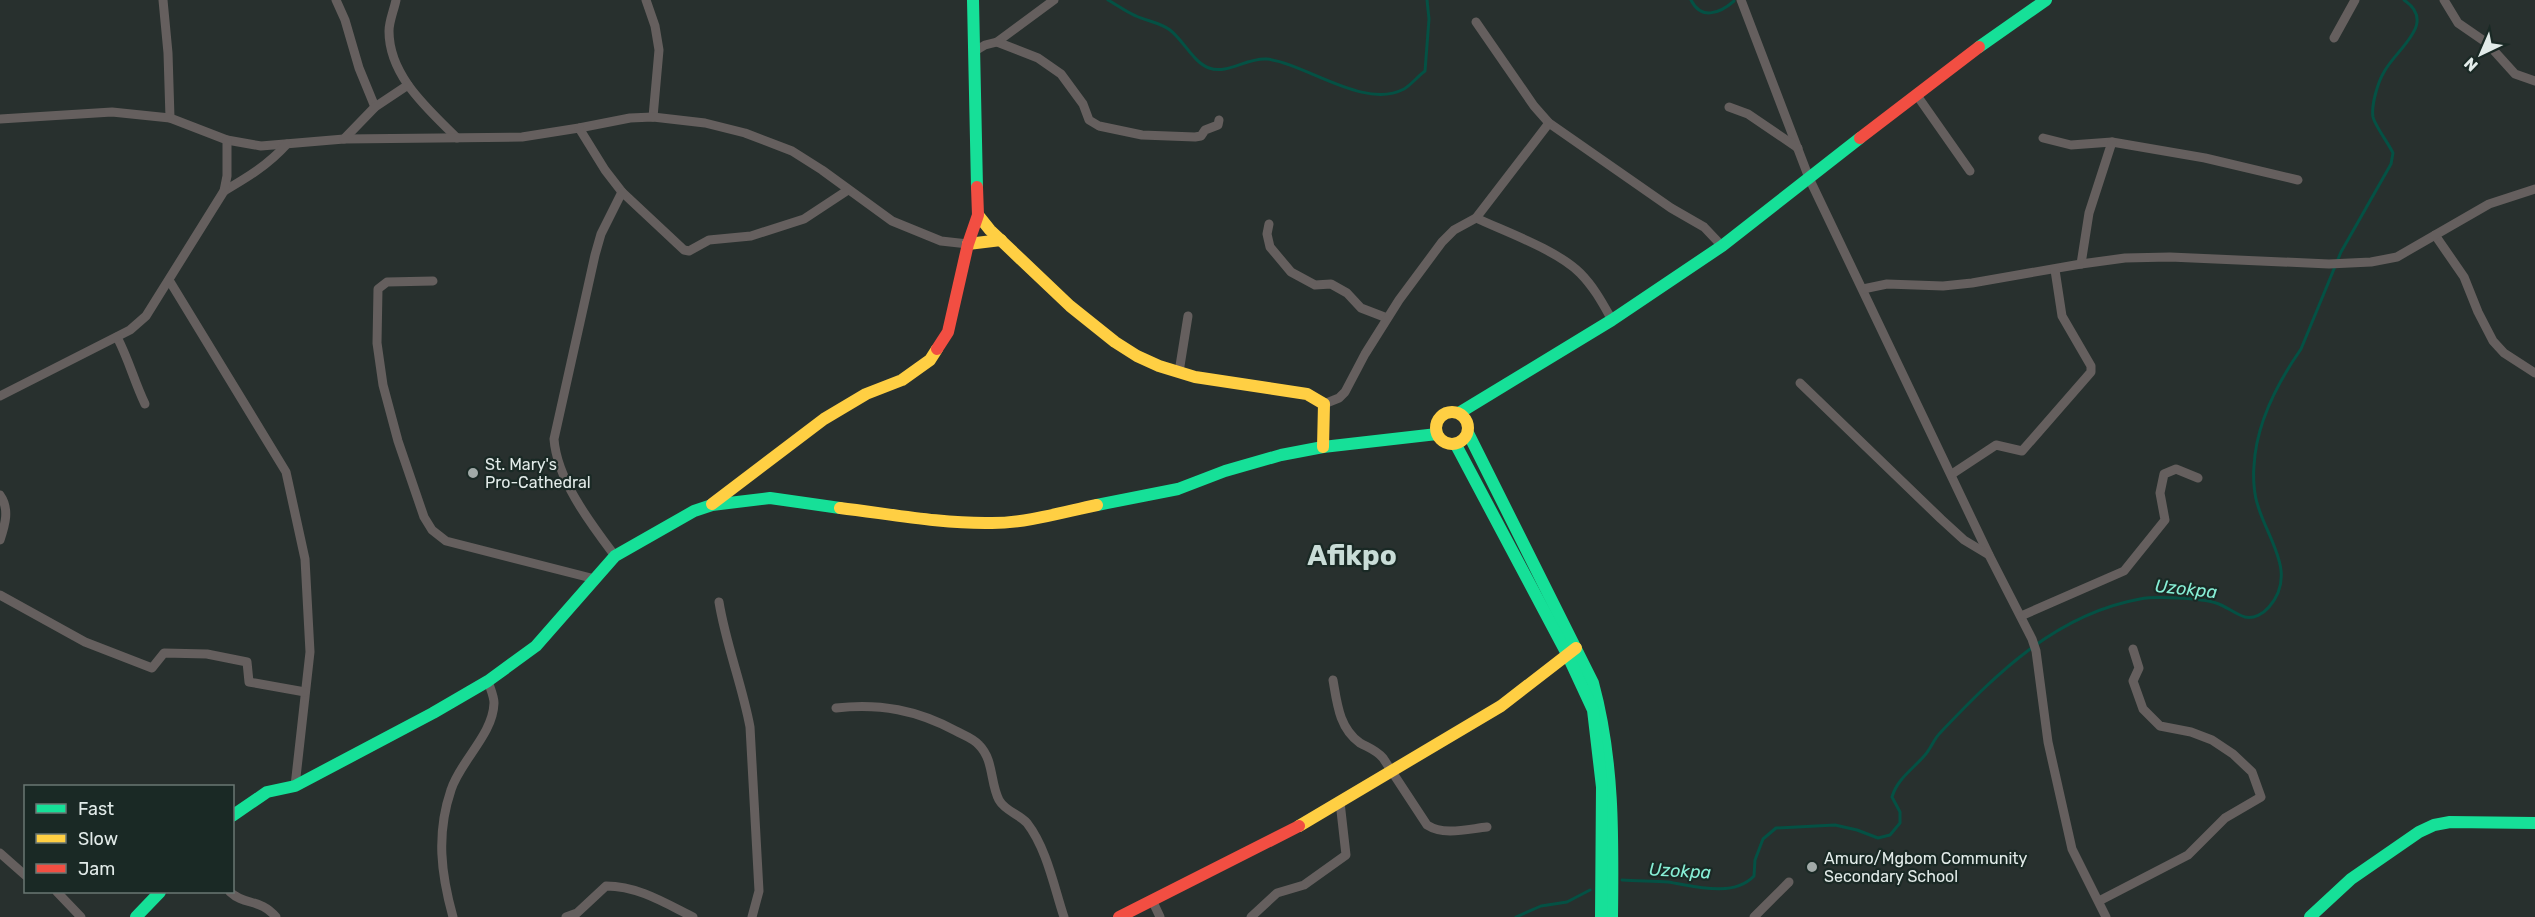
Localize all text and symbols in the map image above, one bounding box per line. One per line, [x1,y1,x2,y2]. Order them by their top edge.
north arrow [2451,24,2511,84]
text: N [2460,54,2482,75]
place label: St. Mary's Pro-Cathedral [485,455,591,492]
marker: St. Mary's Pro-Cathedral [466,466,480,480]
district label: Afikpo [1307,539,1397,572]
water label: Uzokpa [2154,575,2219,603]
legend [24,785,234,893]
text: Fast [78,798,114,820]
text: Slow [78,828,118,850]
place label: Amuro/Mgbom Community Secondary School [1824,849,2028,886]
text: Jam [78,858,115,880]
water label: Uzokpa [1648,858,1712,884]
marker: Amuro/Mgbom Community Secondary School [1805,860,1819,874]

